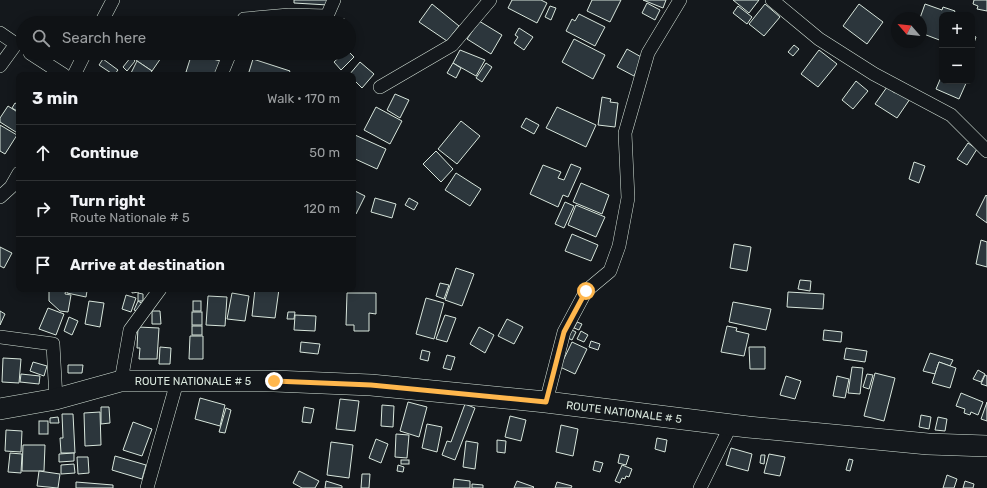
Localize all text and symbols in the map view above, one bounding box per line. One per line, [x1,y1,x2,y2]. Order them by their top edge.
north arrow [891,12,927,48]
map controls [939,12,975,84]
button: + [939,12,975,48]
search box [16,16,356,60]
icon: search [30,27,52,49]
text: Search here [62,29,146,47]
button: − [939,48,975,84]
text: 3 min [32,88,78,108]
text: Walk · 170 m [267,91,340,106]
icon: ahead [32,142,54,164]
text: Continue [70,144,139,162]
text: 50 m [309,145,340,160]
text: Turn right [70,192,145,210]
icon: right [32,198,54,220]
text: 120 m [304,201,340,216]
text: Route Nationale # 5 [70,210,190,225]
icon: arrive [32,254,54,276]
text: Arrive at destination [70,256,225,274]
route start [577,282,595,300]
route end [265,372,283,390]
street label: ROUTE NATIONALE # 5 [135,375,252,388]
street label: ROUTE NATIONALE # 5 [565,399,683,426]

